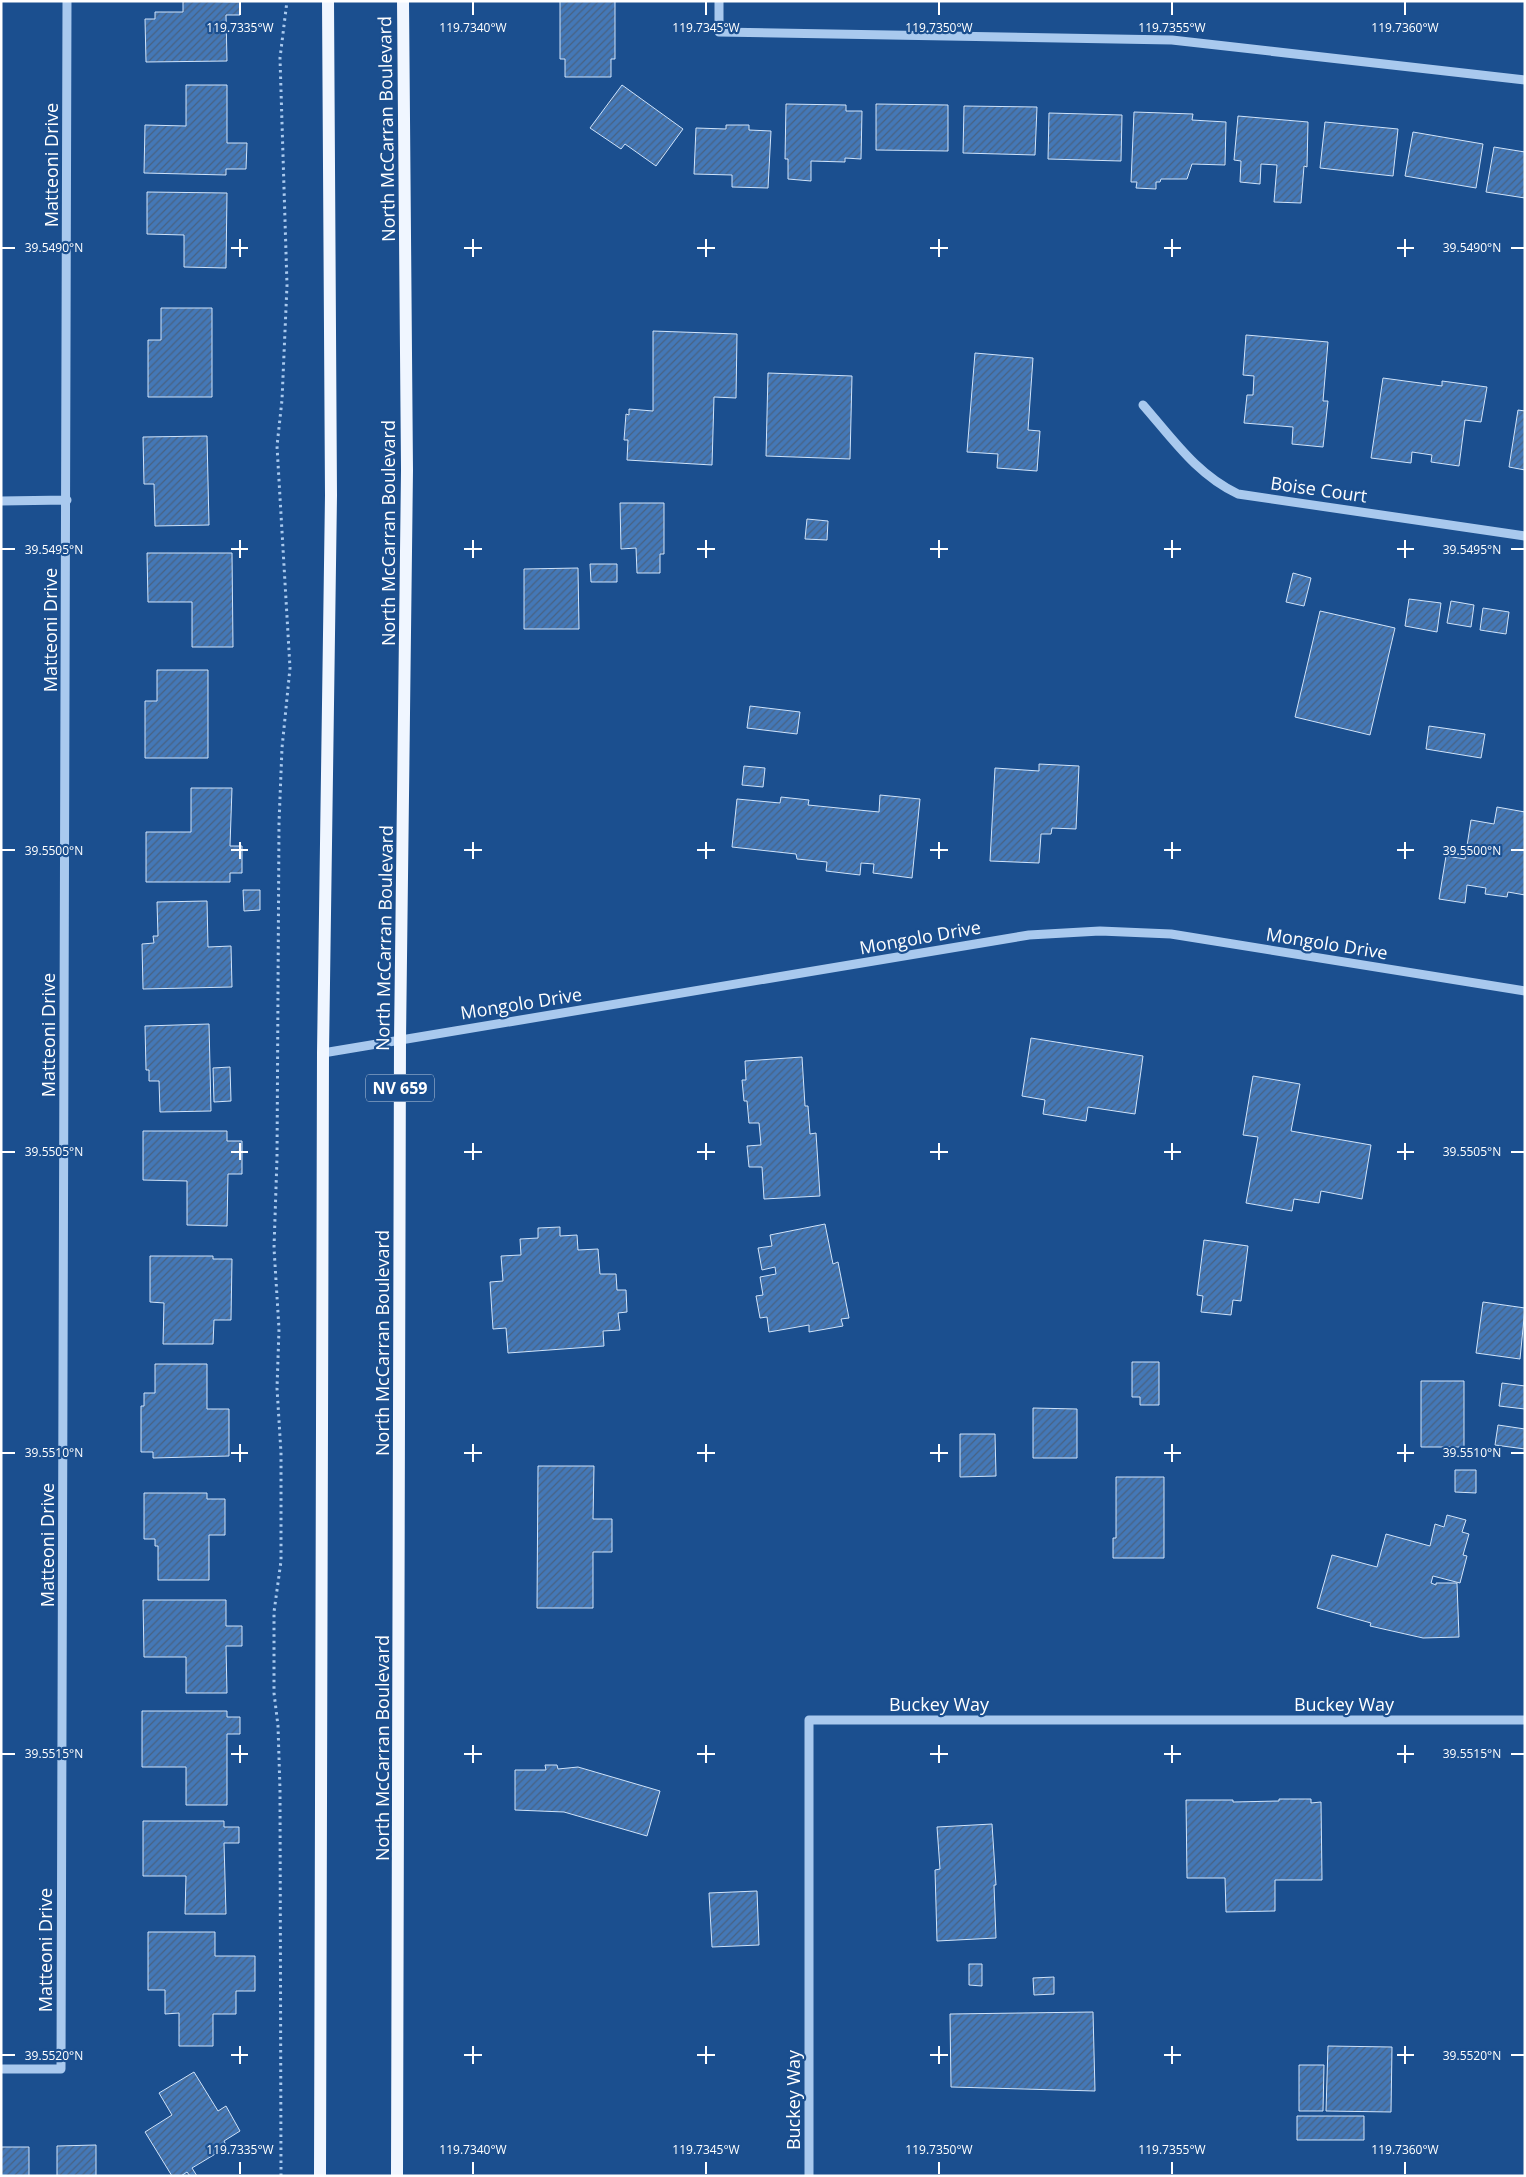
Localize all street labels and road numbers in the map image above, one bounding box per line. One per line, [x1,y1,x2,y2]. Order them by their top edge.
street label: North McCarran Boulevard [372,16,400,242]
street label: Matteoni Drive [39,103,63,227]
street label: North McCarran Boulevard [376,420,400,646]
street label: Boise Court [1269,470,1369,508]
street label: Matteoni Drive [38,568,62,692]
street label: North McCarran Boulevard [370,825,398,1051]
street label: Mongolo Drive [857,915,983,959]
street label: Mongolo Drive [1264,922,1390,964]
street label: Matteoni Drive [36,973,60,1097]
street label: Mongolo Drive [458,982,584,1024]
road number: NV 659 [366,1074,434,1102]
street label: North McCarran Boulevard [370,1230,394,1456]
street label: Matteoni Drive [35,1483,59,1607]
street label: North McCarran Boulevard [370,1635,394,1861]
street label: Buckey Way [889,1692,990,1716]
street label: Buckey Way [1294,1692,1395,1716]
street label: Matteoni Drive [33,1888,57,2012]
street label: Buckey Way [781,2049,805,2150]

